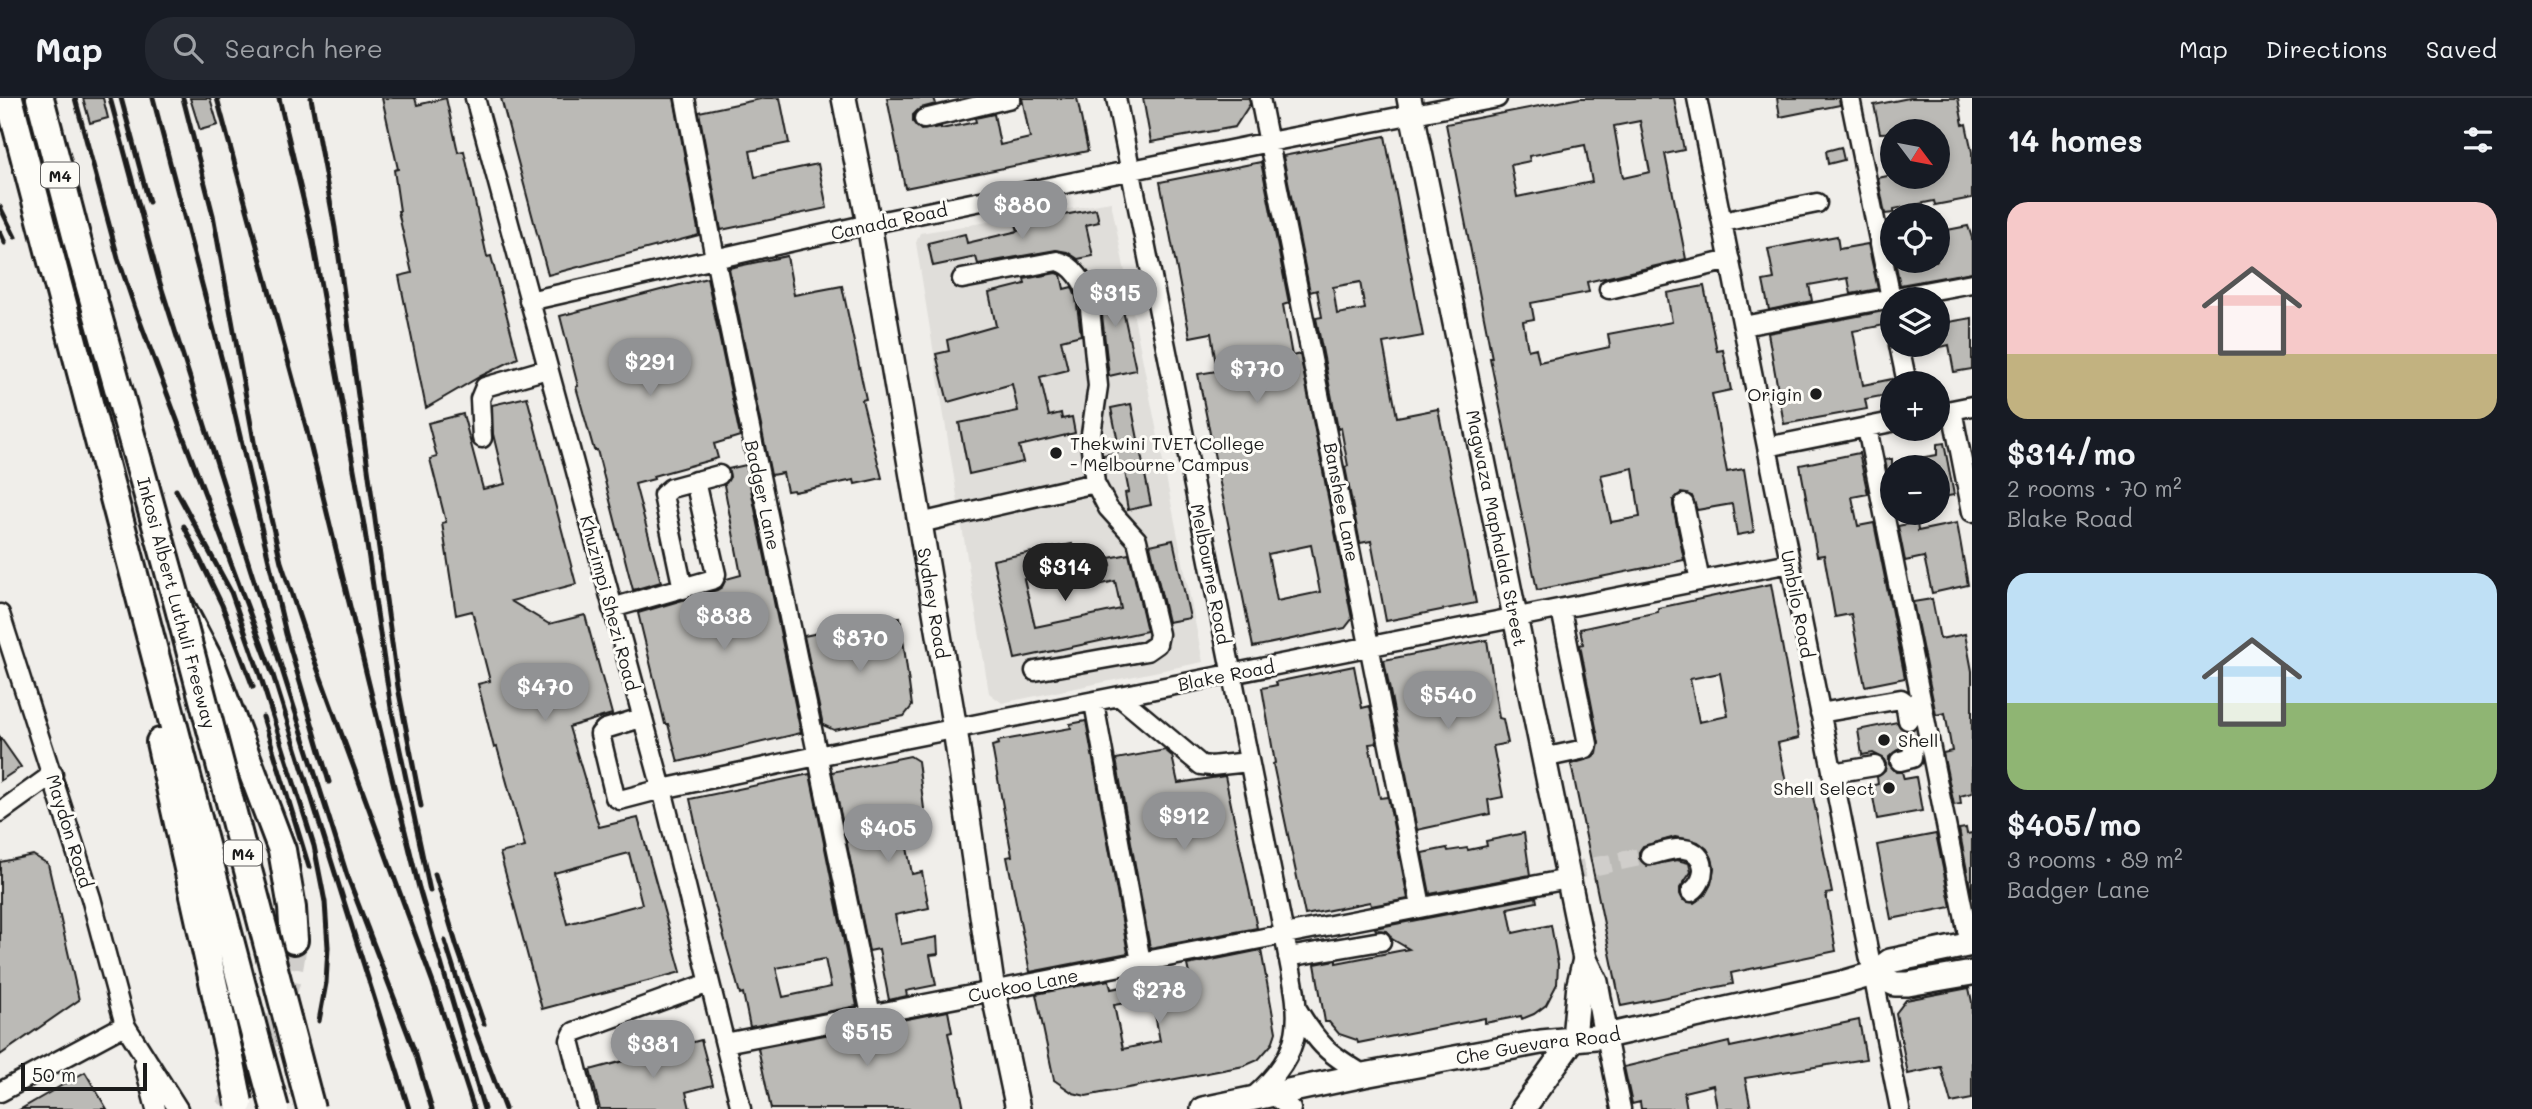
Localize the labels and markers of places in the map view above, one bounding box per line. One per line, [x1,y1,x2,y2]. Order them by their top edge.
pin: $880 [981,181,1063,241]
pin: $315 [1074,270,1156,329]
pin: $291 [609,338,691,398]
pin: $770 [1216,345,1298,405]
place label: Origin [1747,382,1802,406]
marker: Origin [1808,386,1824,402]
place label: Thekwini TVET College - Melbourne Campus [1070,431,1265,476]
marker: Thekwini TVET College - Melbourne Campus [1048,445,1064,461]
pin: $314 [1024,544,1106,603]
pin: $838 [683,592,765,652]
pin: $870 [819,614,901,674]
pin: $470 [504,664,586,723]
pin: $540 [1407,672,1489,731]
place label: Shell [1898,728,1938,752]
marker: Shell [1876,732,1892,748]
place label: Shell Select [1773,776,1875,800]
marker: Shell Select [1881,780,1897,796]
pin: $912 [1143,792,1225,852]
pin: $405 [847,804,929,864]
pin: $278 [1118,967,1200,1026]
pin: $515 [826,1009,908,1068]
pin: $381 [612,1020,694,1080]

